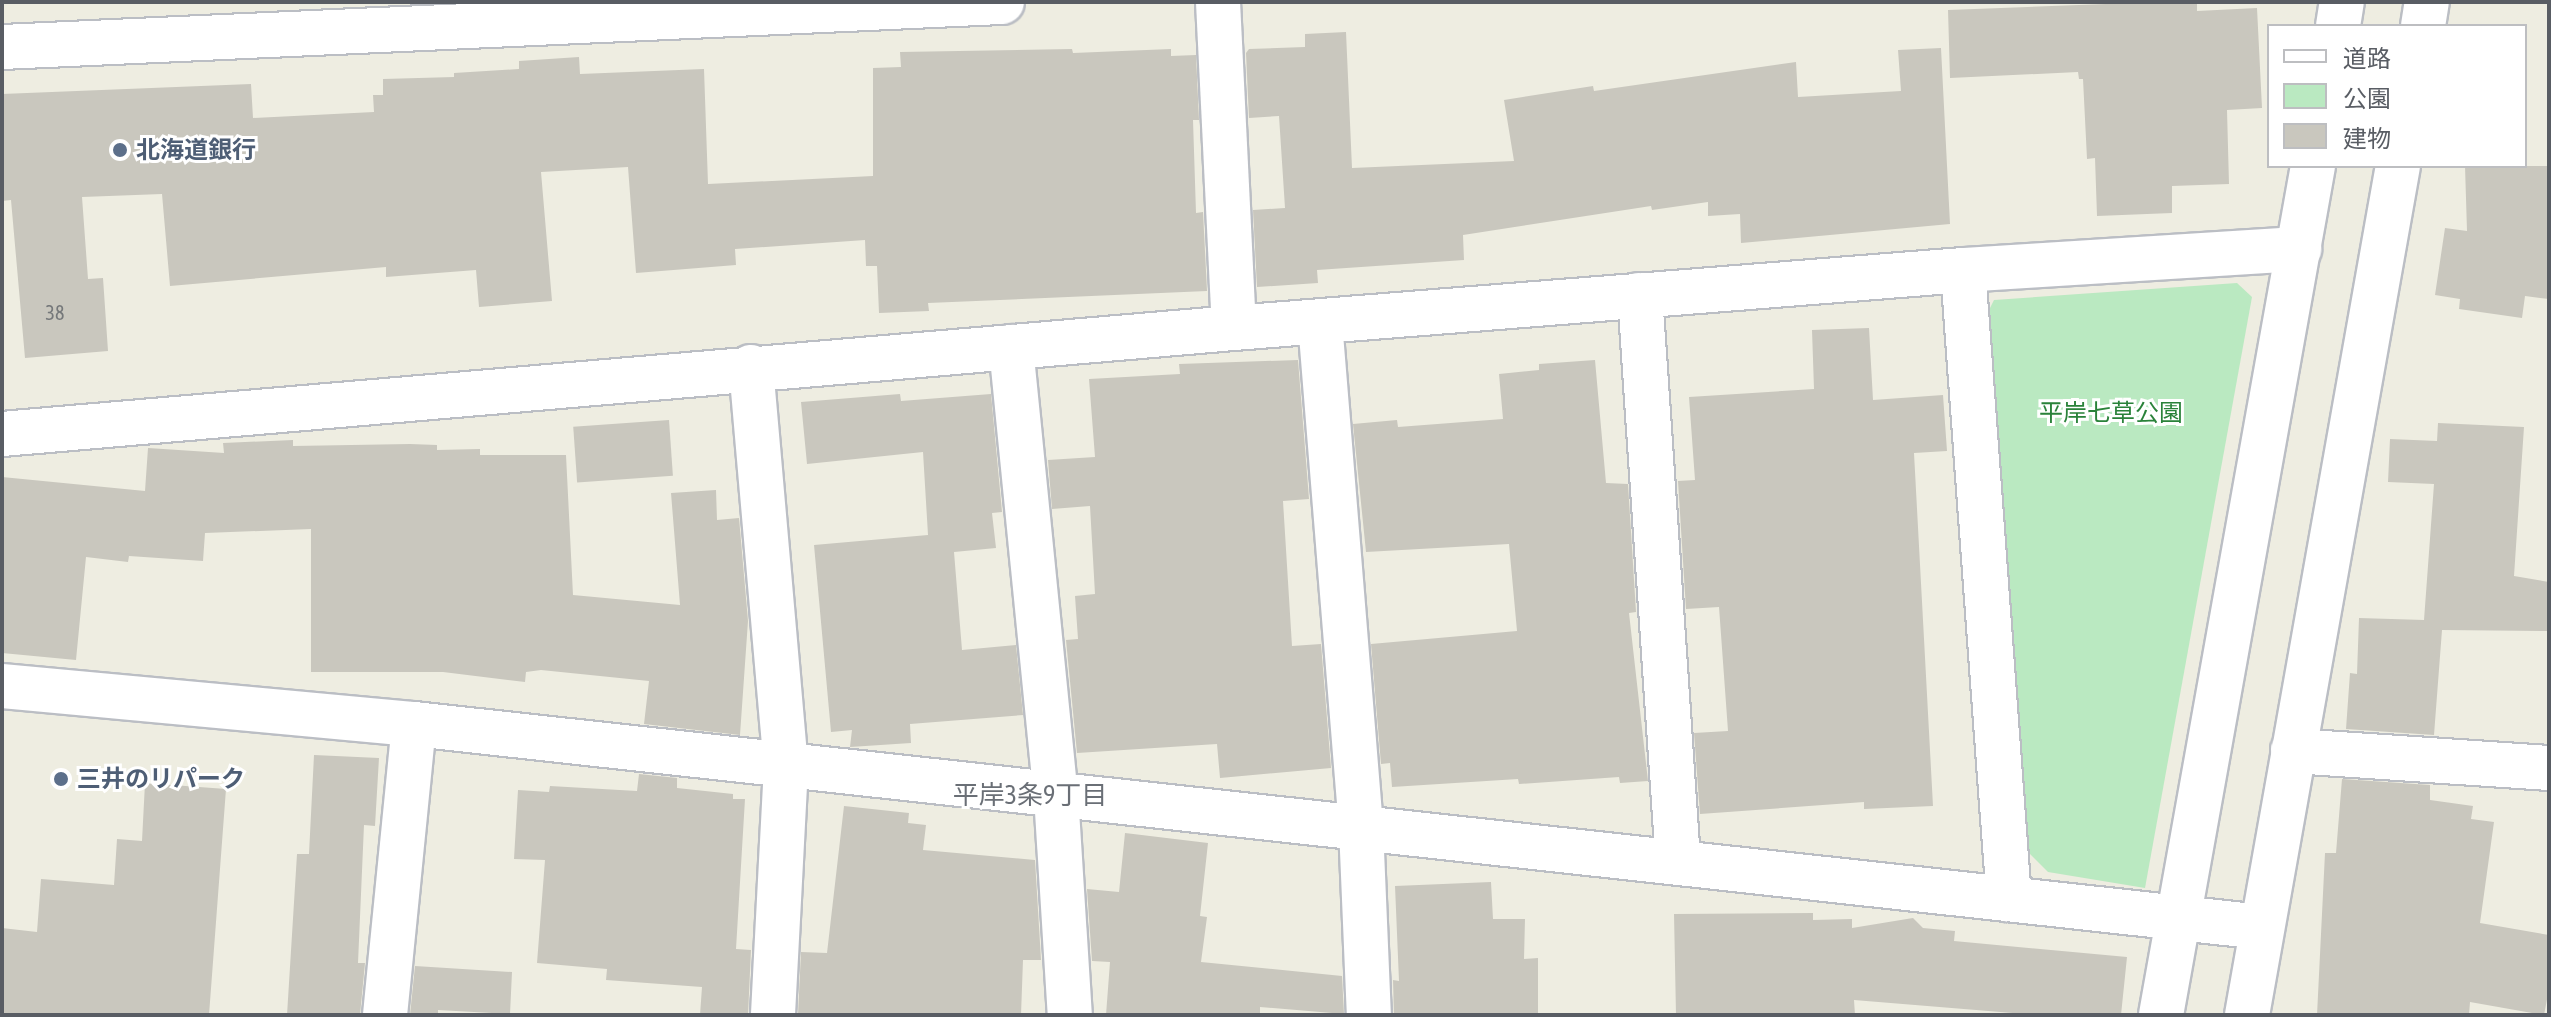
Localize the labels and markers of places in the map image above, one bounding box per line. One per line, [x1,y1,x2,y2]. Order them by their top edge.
place label: 北海道銀行 [136,136,256,164]
marker: 北海道銀行 [111,141,129,159]
place label: 三井のリパーク [77,765,245,793]
marker: 三井のリパーク [52,770,70,788]

